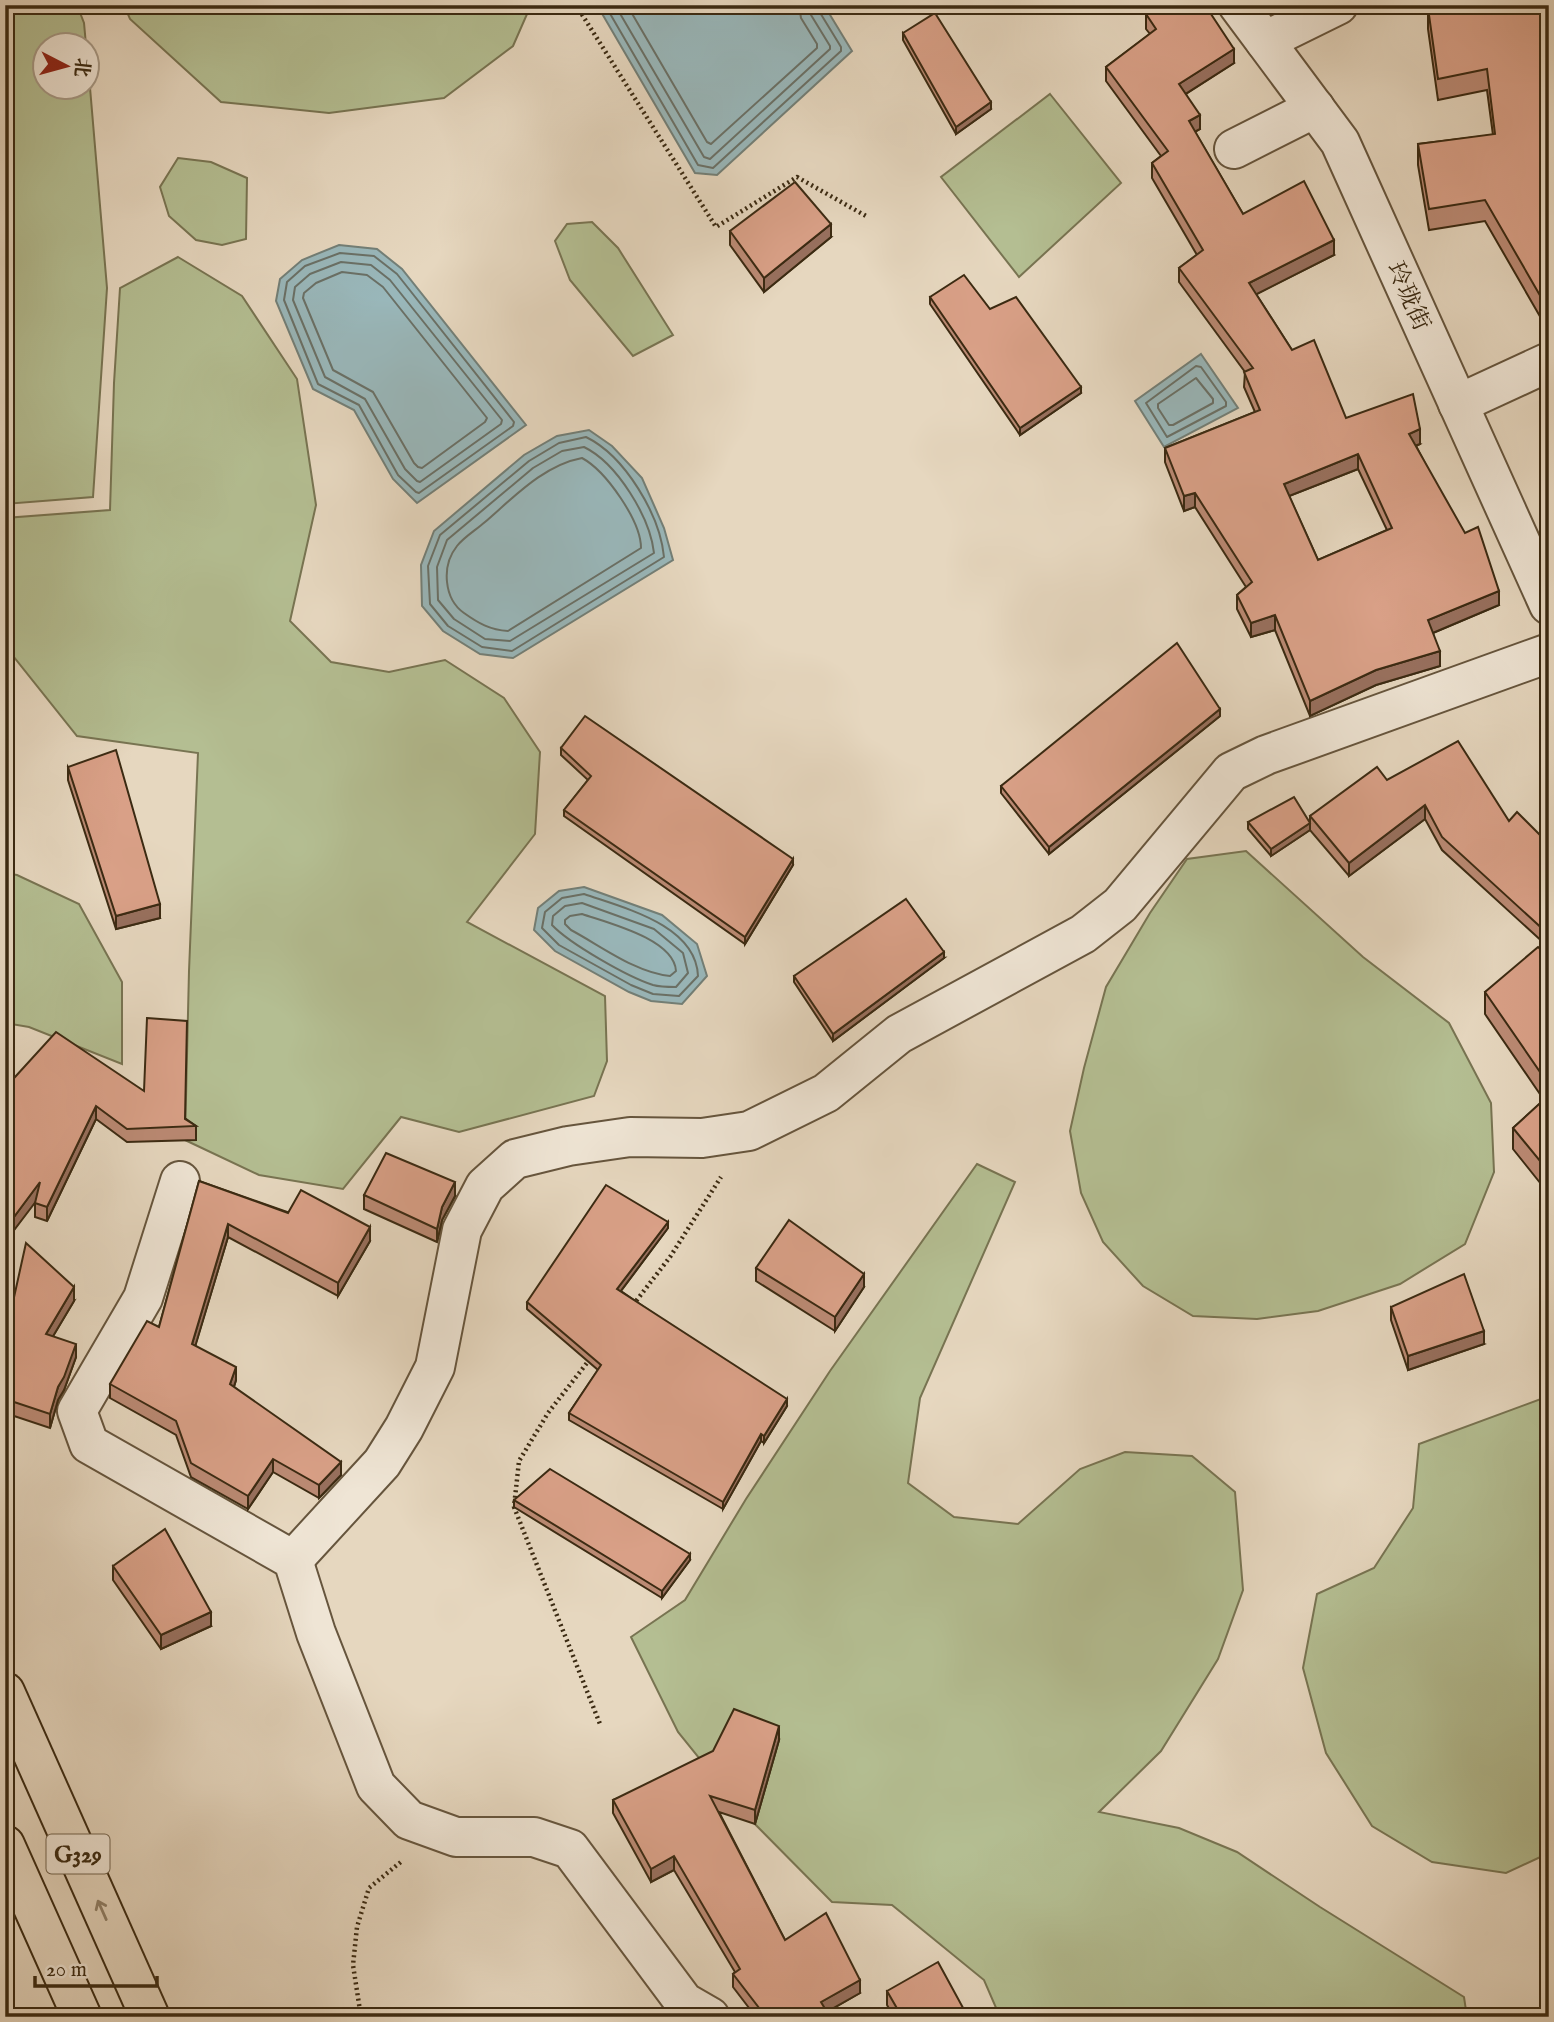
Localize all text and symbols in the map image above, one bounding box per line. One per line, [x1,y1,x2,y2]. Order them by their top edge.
north arrow [32,32,102,102]
text: 北 [68,57,94,78]
street label: 玲珑街 [1379,257,1436,336]
road number: G329 [46,1834,110,1873]
one-way arrow [95,1899,108,1921]
scale bar [35,1945,158,1989]
text: 20 m [46,1957,87,1984]

